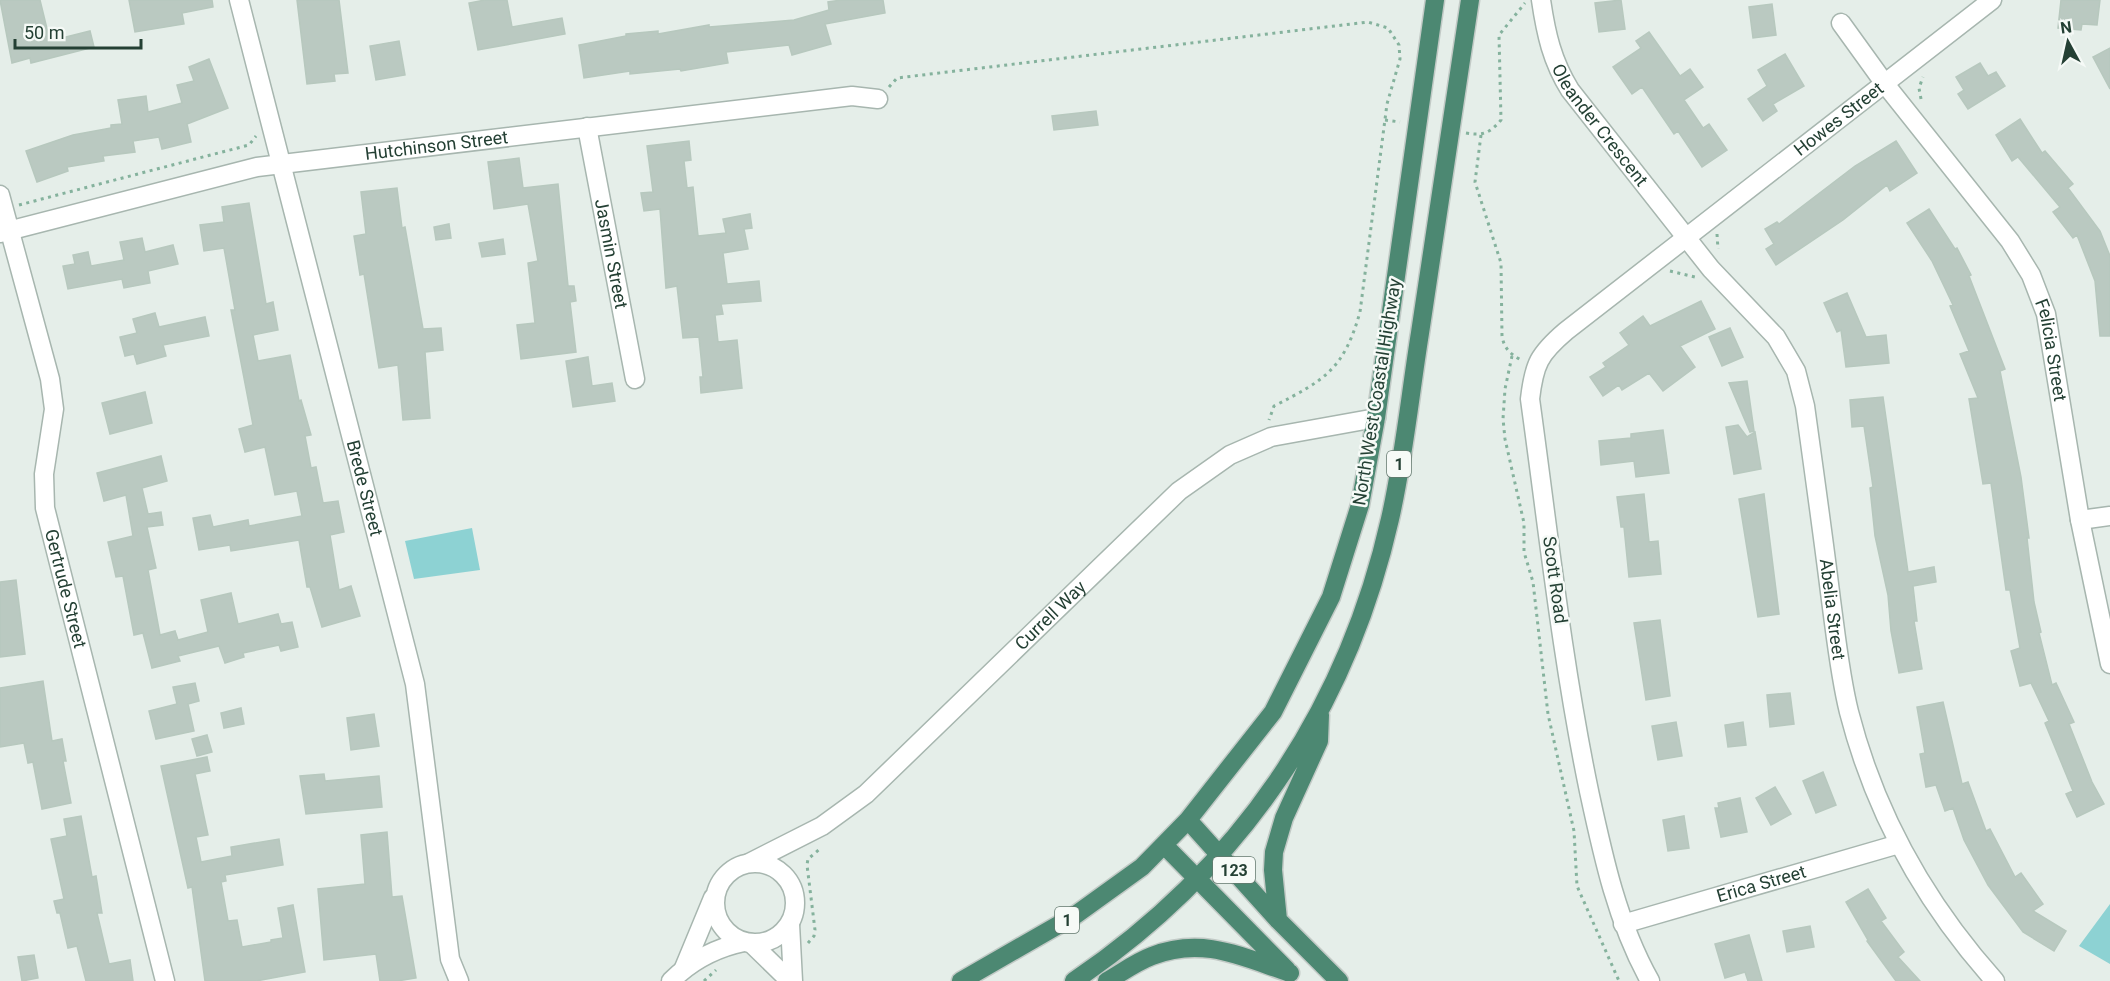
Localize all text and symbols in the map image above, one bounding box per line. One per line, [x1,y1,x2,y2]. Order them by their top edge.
scale bar [15,12,141,50]
north arrow [2038,12,2098,72]
text: N [2059,17,2073,38]
text: 50 m [24,22,64,43]
street label: Oleander Crescent [1548,60,1653,190]
street label: Howes Street [1790,77,1887,160]
street label: Hutchinson Street [364,126,509,164]
street label: Jasmin Street [591,197,632,310]
street label: North West Coastal Highway [1348,277,1405,507]
street label: Felicia Street [2031,296,2071,403]
street label: Brede Street [343,438,388,538]
road number: 1 [1387,451,1411,477]
street label: Gertrude Street [41,527,91,650]
street label: Scott Road [1539,535,1572,625]
street label: Abelia Street [1816,557,1850,661]
street label: Currell Way [1010,576,1090,654]
road number: 123 [1213,857,1255,883]
street label: Erica Street [1714,861,1808,906]
road number: 1 [1055,907,1079,933]

